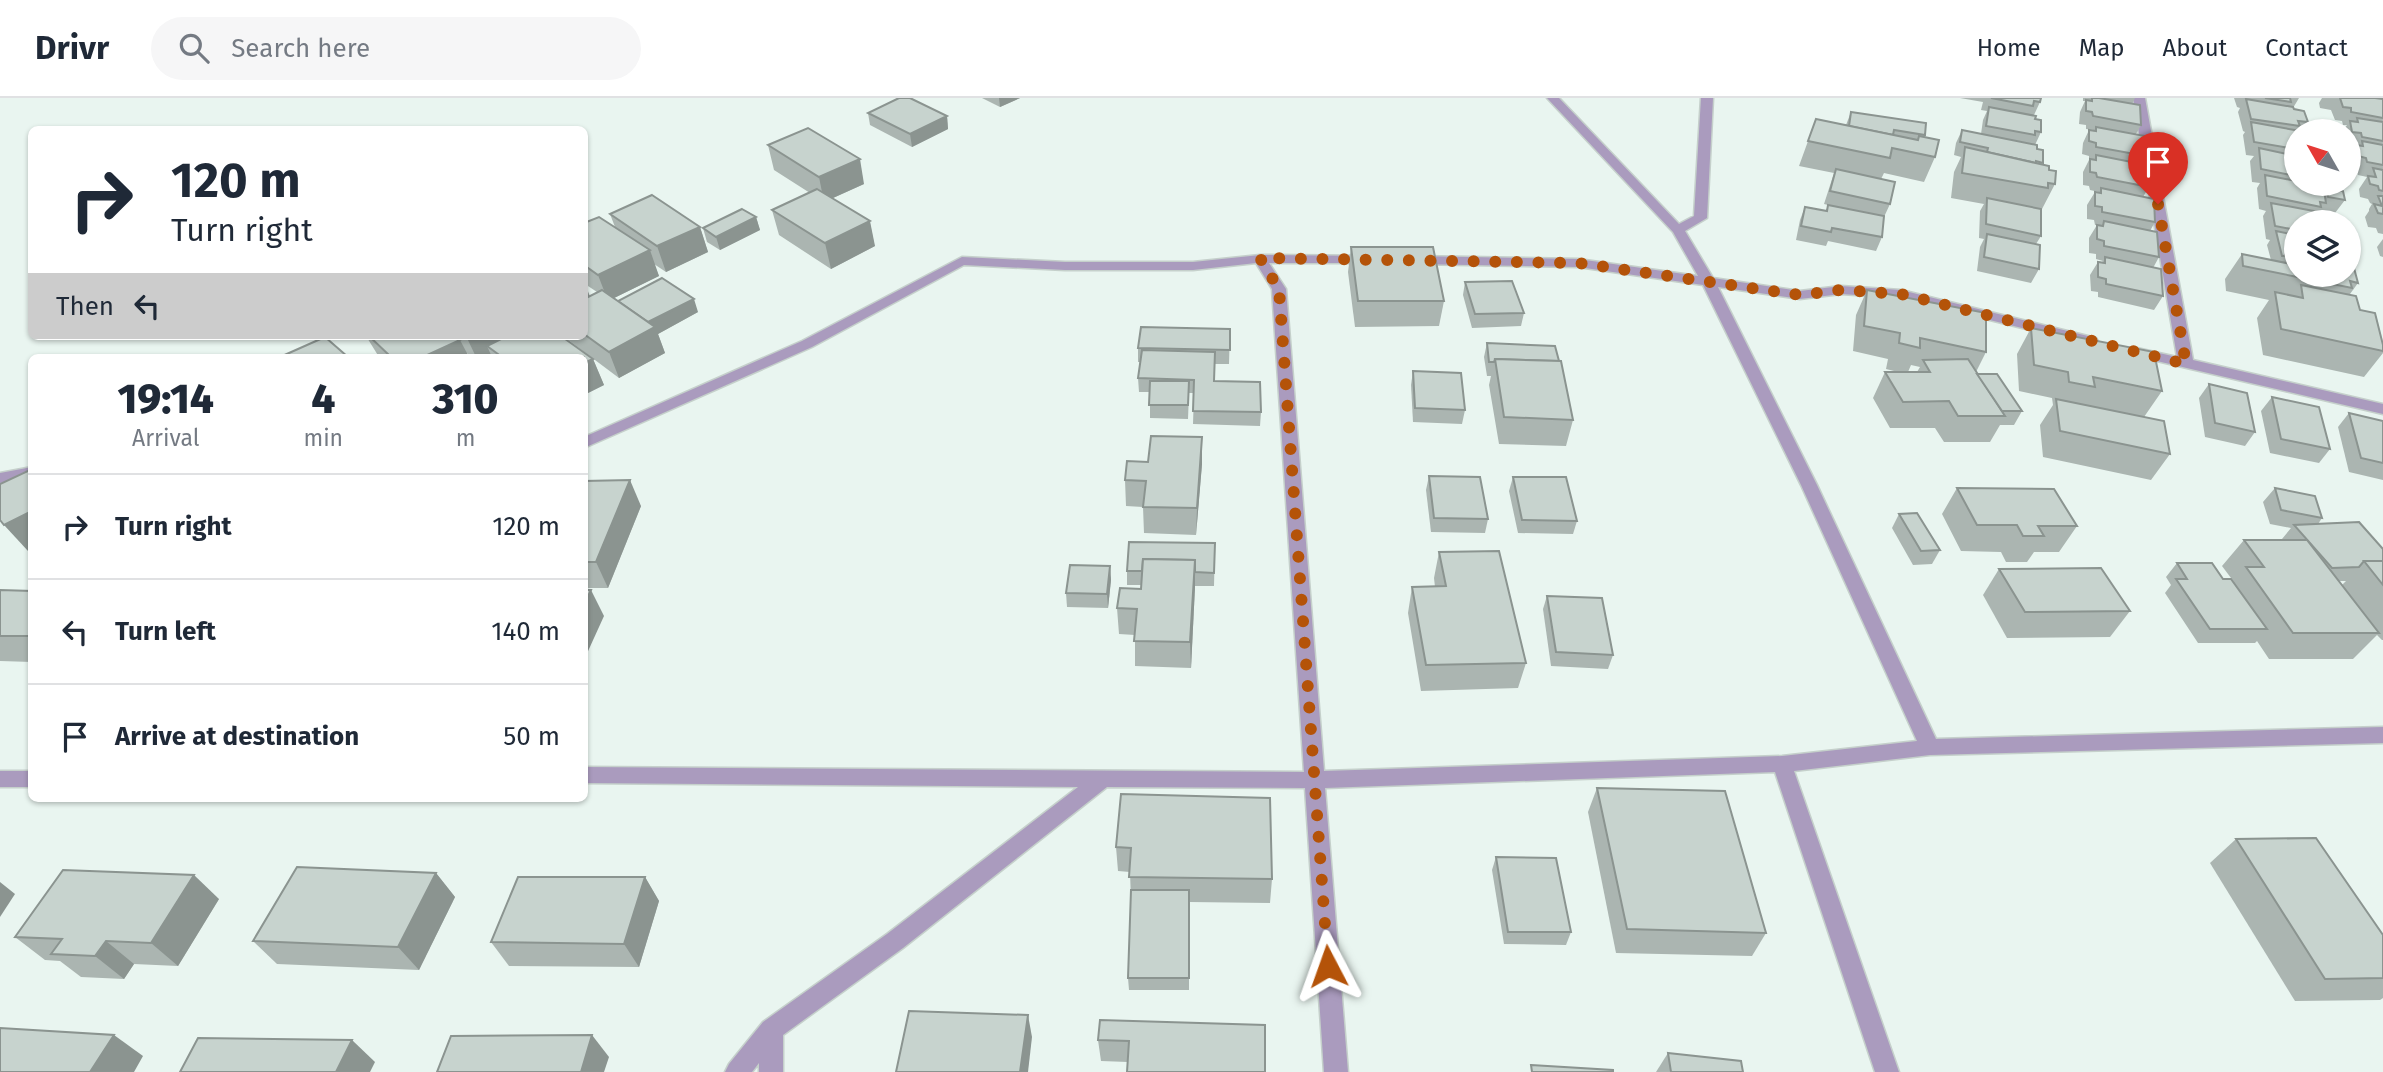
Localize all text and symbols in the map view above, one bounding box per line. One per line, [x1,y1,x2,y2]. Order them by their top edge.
search box [151,17,641,80]
text: Drivr [35,28,109,68]
icon: search [175,29,213,67]
text: Search here [231,33,370,64]
text: Home [1977,34,2041,62]
text: Map [2079,34,2125,62]
text: About [2163,34,2227,62]
text: Contact [2265,34,2348,62]
north arrow [2284,119,2361,196]
map controls [2284,119,2361,287]
pin [2128,132,2188,204]
icon: arrive [2139,143,2177,181]
text: 120 m [171,151,301,210]
icon: right [56,154,147,245]
button: layers [2284,210,2361,287]
text: Turn right [171,211,313,249]
icon: left [128,287,166,325]
text: Then [56,291,114,322]
text: 19:14 [117,374,214,424]
text: 4 [311,374,335,424]
text: 310 [433,374,499,424]
text: Arrival [132,424,199,452]
text: min [303,424,343,452]
text: m [456,424,475,452]
icon: right [56,508,94,546]
text: Turn right [115,511,232,542]
text: 120 m [492,511,560,542]
icon: left [56,613,94,651]
text: Turn left [115,616,216,647]
text: 140 m [491,616,560,647]
icon: arrive [56,718,94,756]
text: Arrive at destination [115,721,359,752]
text: 50 m [503,721,560,752]
position arrow [1291,929,1365,1003]

